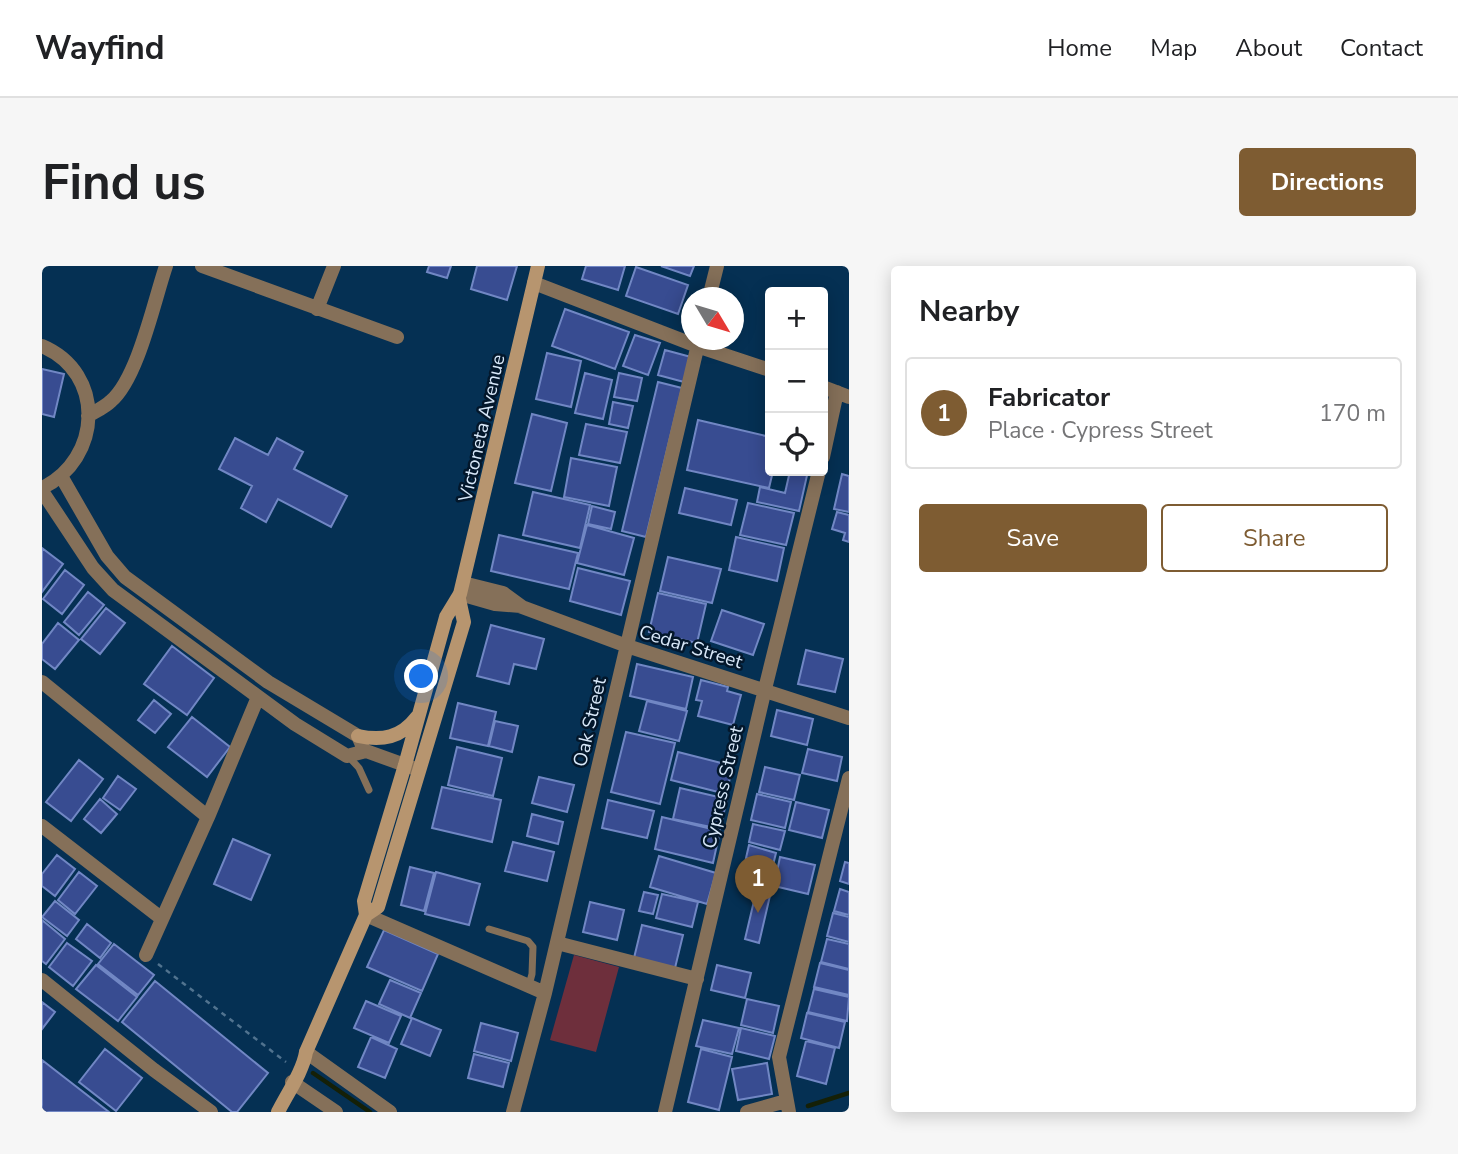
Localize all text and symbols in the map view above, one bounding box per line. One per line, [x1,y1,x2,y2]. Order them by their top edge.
text: Wayfind [35,26,165,71]
text: Home [1047,32,1112,64]
text: Map [1150,32,1197,64]
text: About [1235,32,1302,64]
text: Contact [1340,32,1423,64]
button: Directions [1239,148,1416,216]
text: Find us [42,149,206,216]
north arrow [681,287,744,350]
map controls [765,287,828,476]
button: + [765,287,828,350]
text: Nearby [919,291,1019,332]
button: − [765,350,828,413]
street label: Victoneta Avenue [452,352,512,505]
text: Fabricator [988,380,1110,415]
text: 1 [937,398,951,429]
text: 170 m [1319,398,1386,429]
button: locate [765,413,828,476]
text: Place · Cypress Street [988,415,1213,446]
button: Save [919,504,1147,572]
button: Share [1161,504,1388,572]
street label: Cedar Street [636,619,746,675]
your location [404,659,438,693]
street label: Oak Street [567,675,613,769]
street label: Cypress Street [696,723,750,851]
pin: 1 [735,855,781,913]

